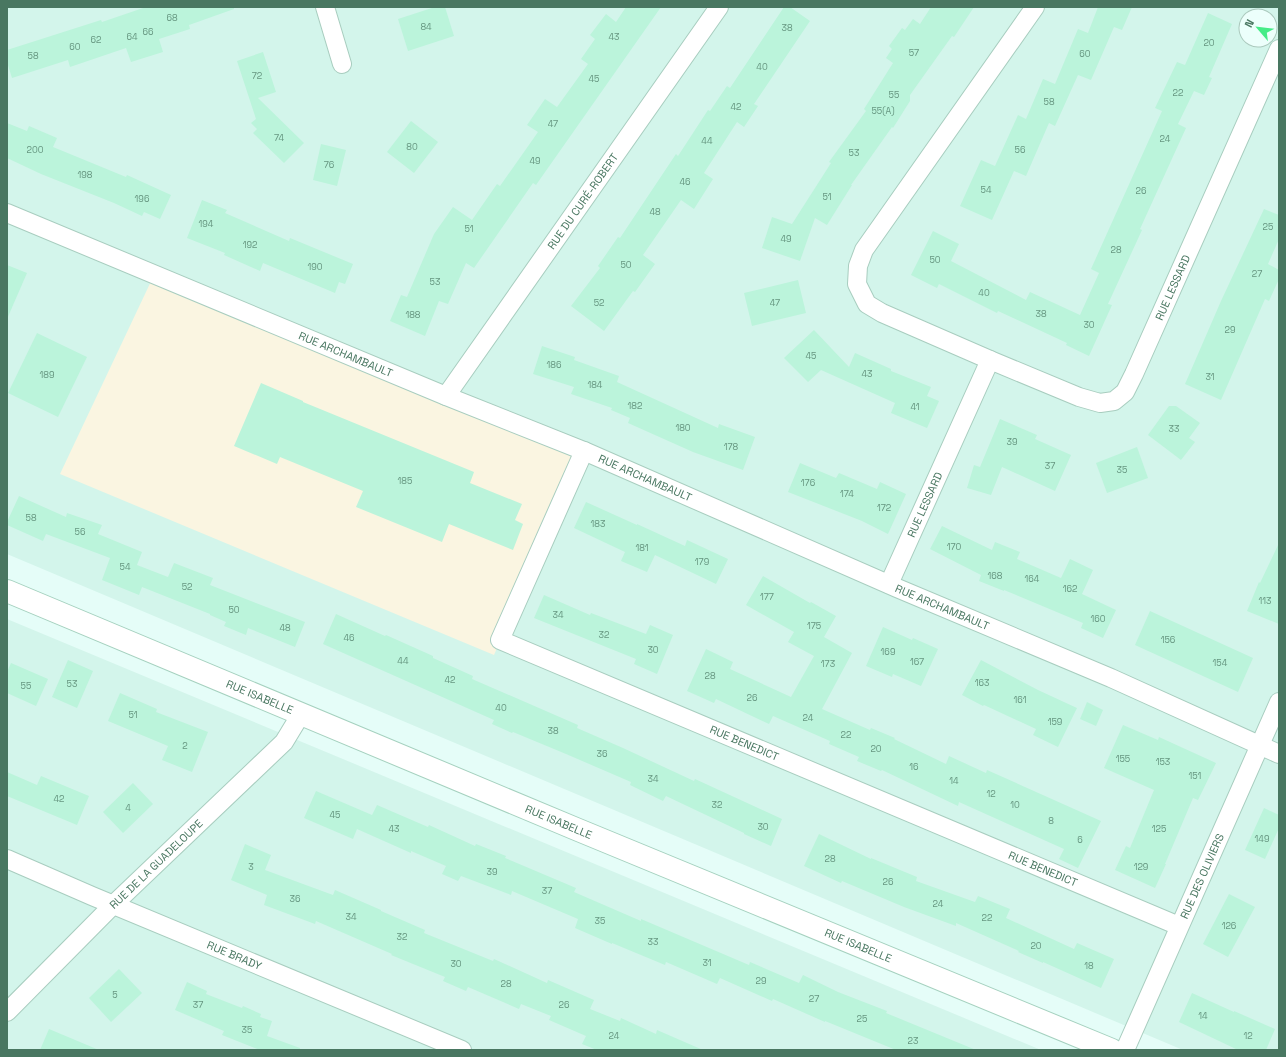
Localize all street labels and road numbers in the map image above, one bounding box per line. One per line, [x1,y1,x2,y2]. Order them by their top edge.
street label: RUE DU CURÉ-ROBERT [544,150,622,252]
street label: RUE LESSARD [1152,253,1193,323]
street label: RUE ARCHAMBAULT [297,328,395,380]
street label: RUE ARCHAMBAULT [596,451,695,505]
street label: RUE LESSARD [904,470,946,540]
street label: RUE ARCHAMBAULT [893,581,992,633]
street label: RUE ISABELLE [224,677,295,717]
street label: RUE BENEDICT [708,722,782,764]
street label: RUE ISABELLE [523,802,594,842]
street label: RUE DE LA GUADELOUPE [106,816,206,912]
street label: RUE DES OLIVIERS [1177,831,1227,921]
street label: RUE BENEDICT [1006,848,1080,890]
street label: RUE ISABELLE [823,925,894,965]
street label: RUE BRADY [205,938,264,973]

